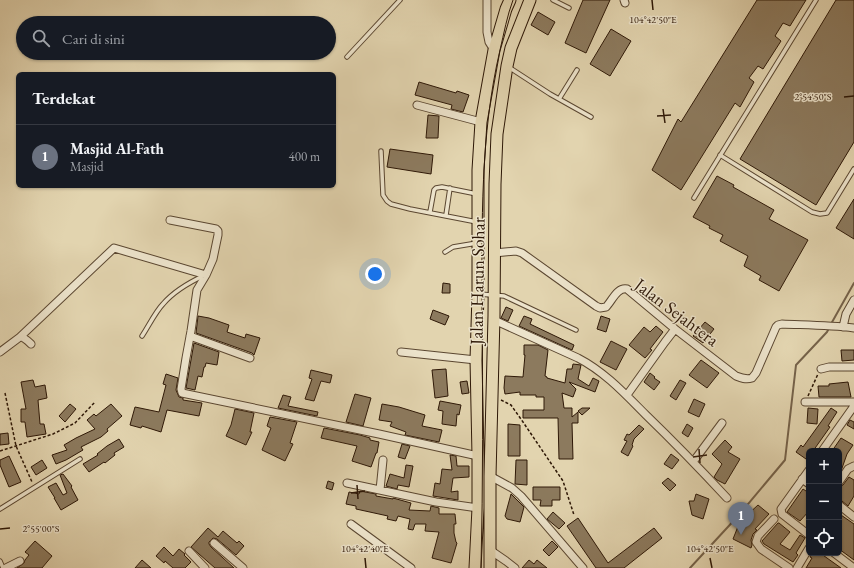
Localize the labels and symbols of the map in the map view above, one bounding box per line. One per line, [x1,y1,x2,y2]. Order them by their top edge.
text: 104°42'50"E [629,13,677,26]
text: 2°54'50"S [795,90,832,103]
street label: Jalan Harun Sohar [464,217,490,347]
your location [365,264,385,284]
street label: Jalan Sejahtera [629,272,724,352]
pin: 1 [728,502,754,535]
text: 2°55'00"S [23,522,60,535]
text: 104°42'40"E [341,542,389,555]
text: 104°42'50"E [686,542,734,555]

